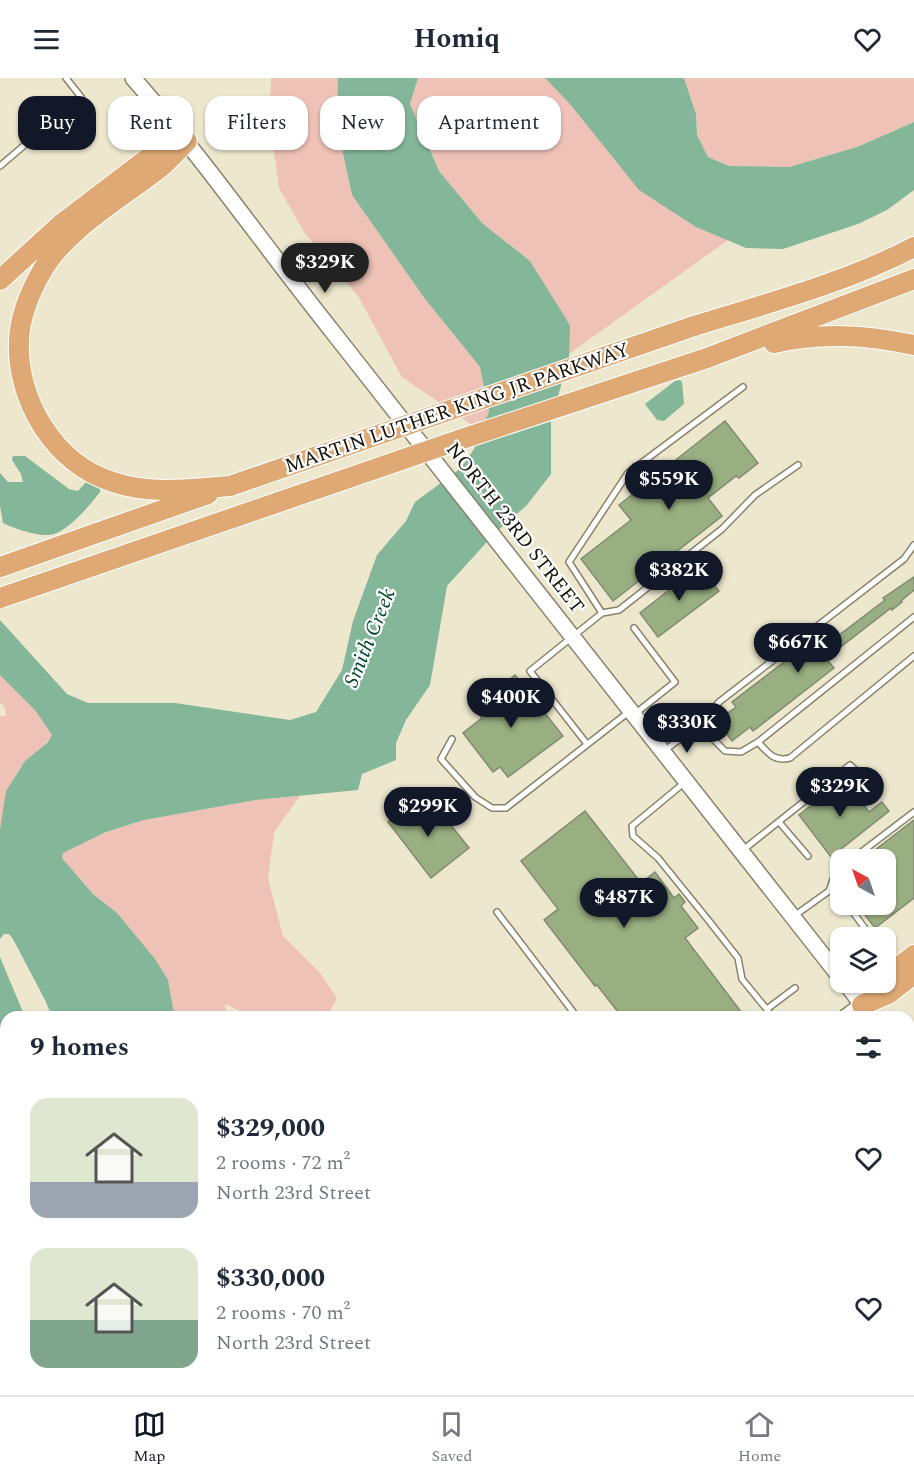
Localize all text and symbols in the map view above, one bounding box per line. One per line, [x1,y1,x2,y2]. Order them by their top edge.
text: Homiq [414,18,500,60]
icon: menu [30,23,63,56]
icon: heart [851,23,884,56]
chip: Buy [18,96,96,150]
chip: Rent [108,96,193,150]
chip: Filters [205,96,308,150]
chip: New [320,96,405,150]
chip: Apartment [417,96,561,150]
pin: $329K [283,243,367,294]
text: $329K [295,247,355,277]
street label: MARTIN LUTHER KING JR PARKWAY [281,335,633,481]
street label: NORTH 23RD STREET [438,436,592,620]
pin: $559K [627,460,711,511]
text: $559K [639,464,699,494]
pin: $382K [637,551,721,602]
text: $382K [649,555,709,585]
water label: Smith Creek [336,583,404,692]
pin: $667K [756,623,840,674]
text: $667K [768,627,828,657]
pin: $400K [469,678,553,729]
text: $400K [481,682,541,712]
pin: $330K [645,703,729,754]
text: $330K [657,707,717,737]
pin: $329K [798,767,882,818]
text: $329K [810,771,870,801]
pin: $299K [386,787,470,838]
text: $299K [398,791,458,821]
north arrow [830,849,896,915]
map controls [830,849,896,993]
pin: $487K [582,878,666,929]
text: $487K [594,882,654,912]
button: layers [830,927,896,993]
text: 9 homes [30,1027,129,1067]
icon: filters [852,1031,885,1064]
text: $329,000 [216,1108,325,1148]
icon: home [78,1122,150,1194]
icon: heart [852,1142,885,1175]
text: 2 rooms · 72 m² [216,1148,350,1178]
text: North 23rd Street [216,1178,371,1208]
text: $330,000 [216,1258,325,1298]
icon: home [78,1272,150,1344]
icon: heart [852,1292,885,1325]
text: 2 rooms · 70 m² [216,1298,350,1328]
text: North 23rd Street [216,1328,371,1358]
tab: Map [133,1408,166,1468]
tab: Saved [431,1408,472,1468]
tab: Home [738,1408,781,1468]

